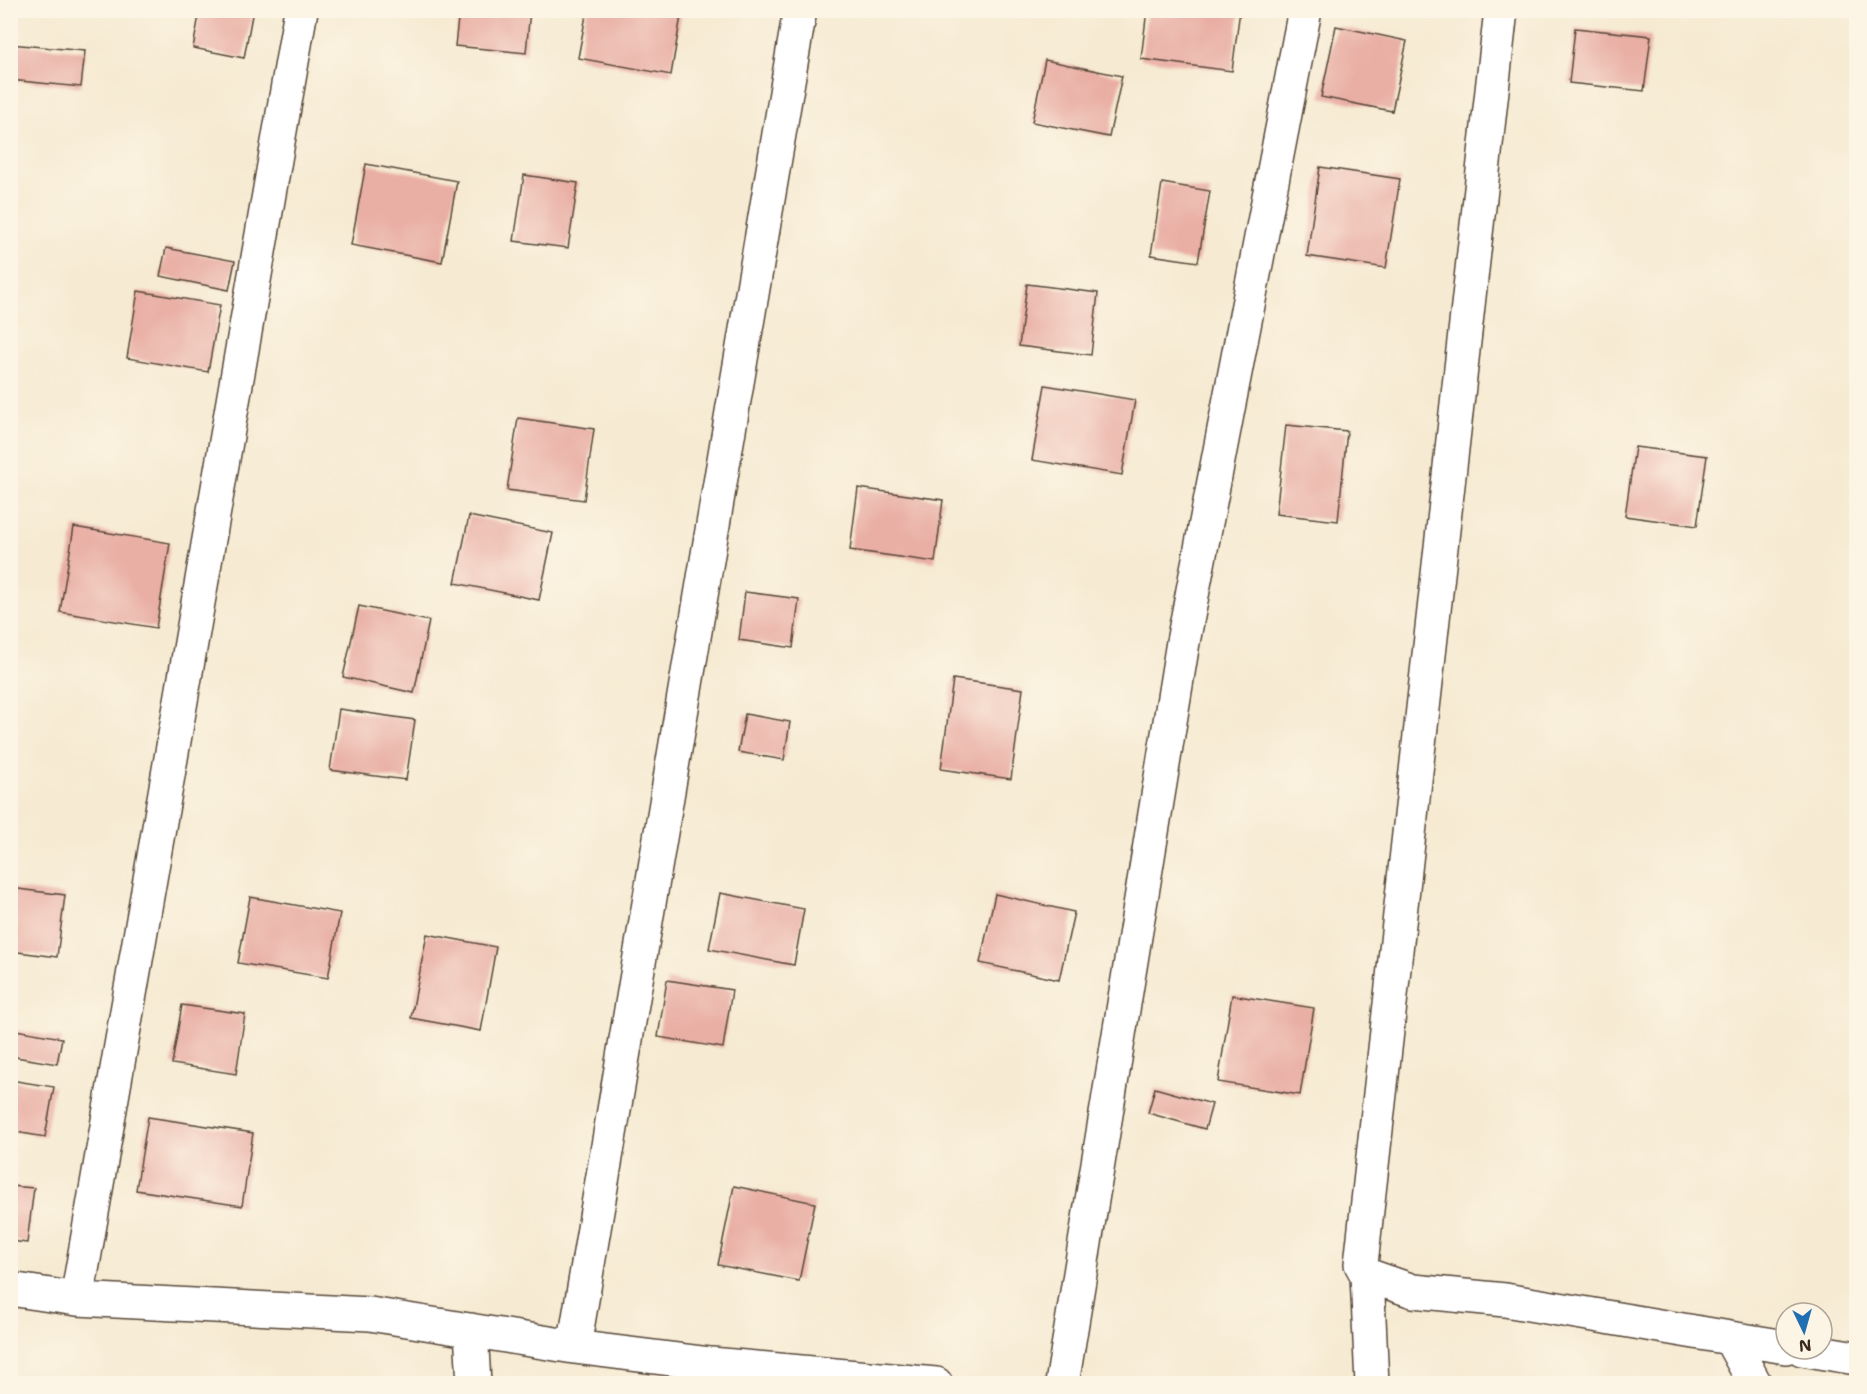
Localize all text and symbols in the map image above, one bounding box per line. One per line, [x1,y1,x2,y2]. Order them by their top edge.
north arrow [1774,1301,1834,1361]
text: N [1798,1334,1812,1356]

